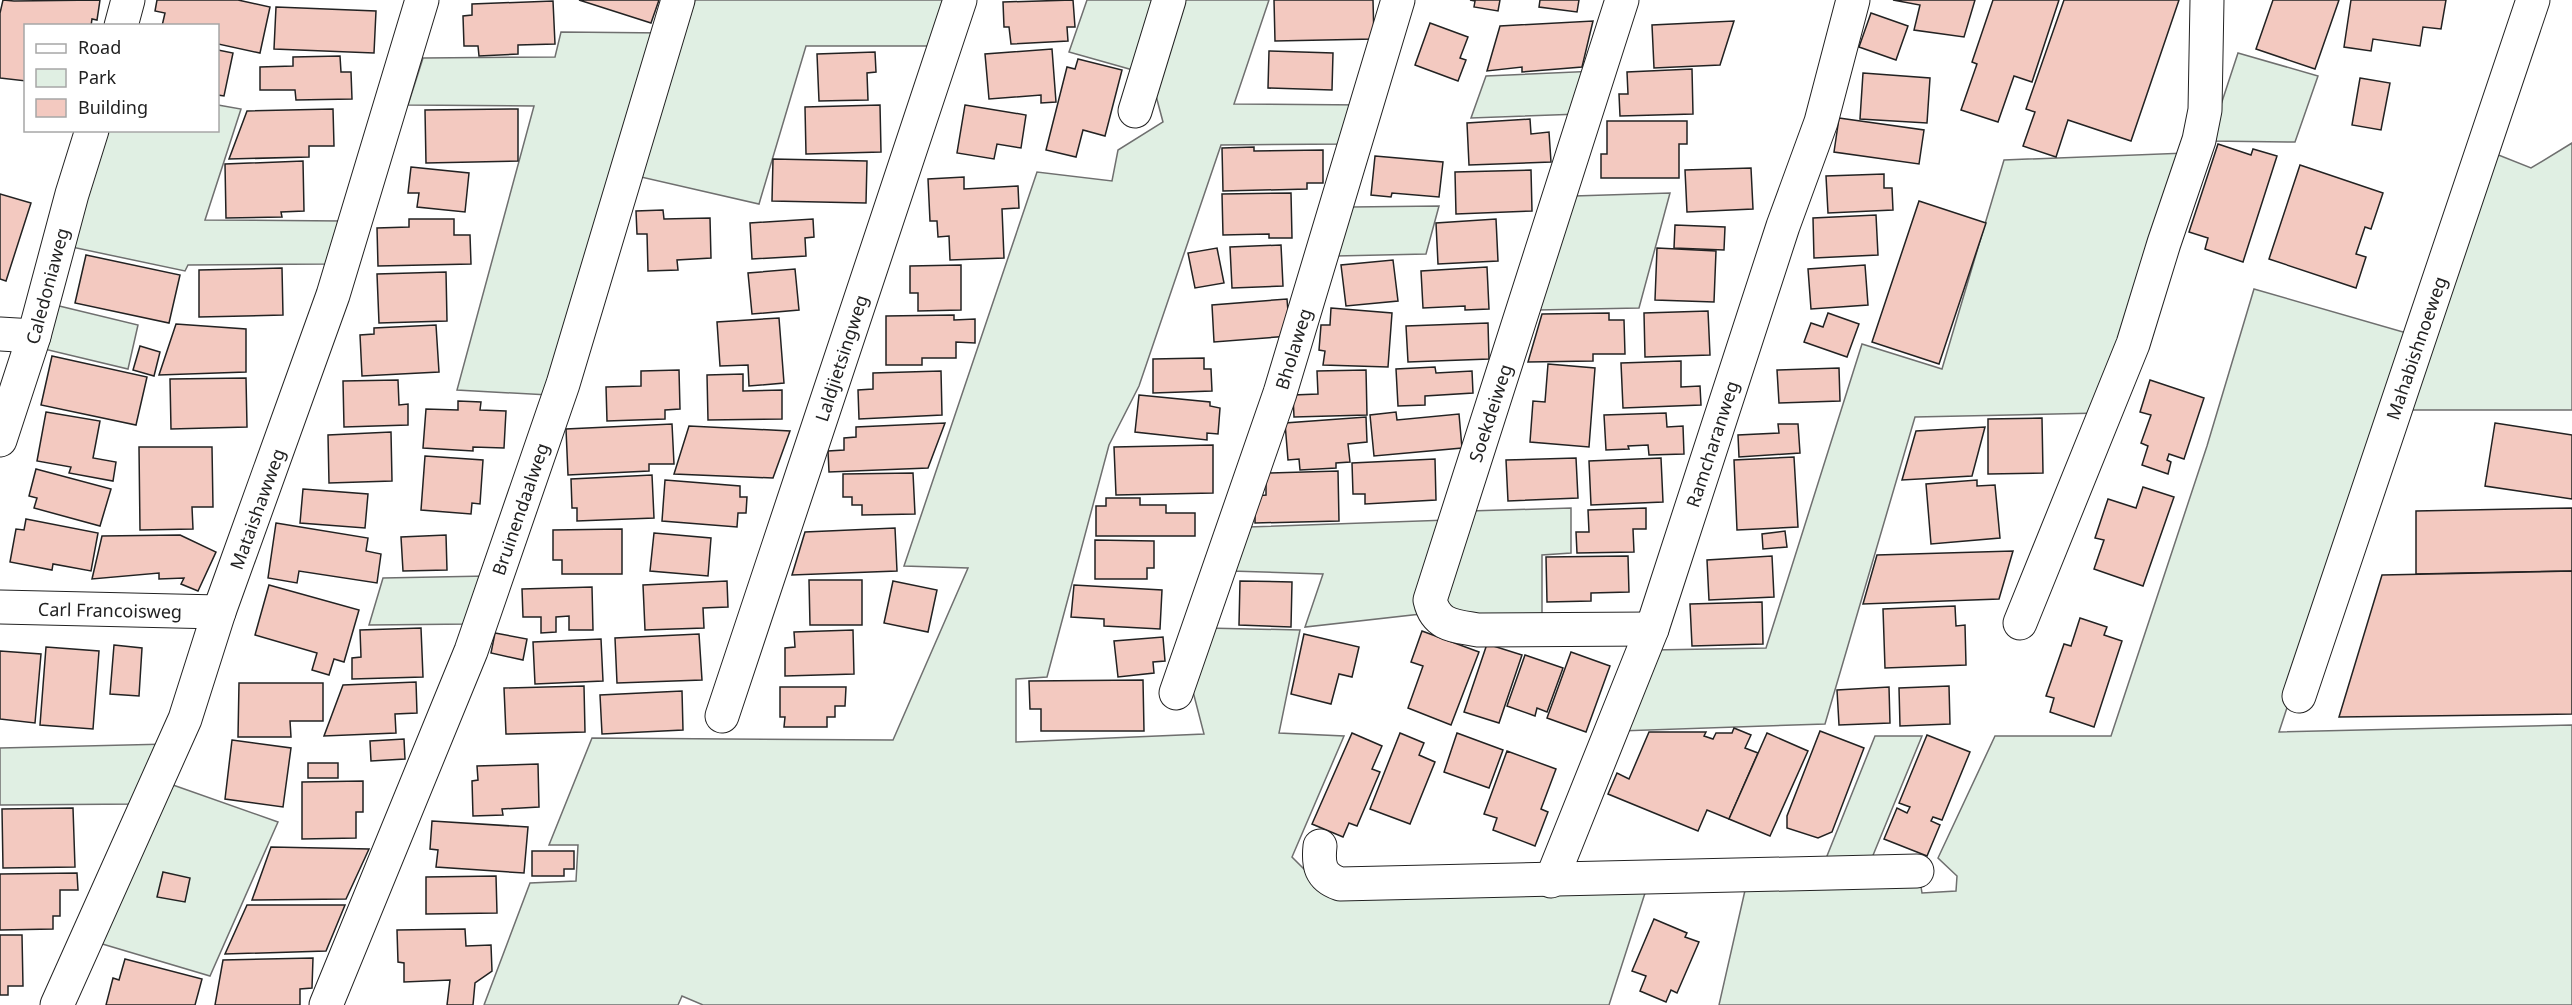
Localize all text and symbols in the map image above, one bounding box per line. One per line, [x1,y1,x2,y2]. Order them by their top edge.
legend [24,24,219,132]
text: Road [78,35,121,59]
text: Park [78,65,116,89]
text: Building [78,95,148,119]
street label: Caledoniaweg [20,225,74,347]
street label: Mahabishnoeweg [2380,273,2452,423]
street label: Laldjietsingweg [809,292,873,424]
street label: Bholaweg [1269,305,1317,393]
street label: Soekdeiweg [1463,361,1517,465]
street label: Ramcharanweg [1680,378,1744,510]
street label: Bruinendaalweg [486,440,554,578]
street label: Mataishawweg [224,445,290,573]
street label: Carl Francoisweg [38,597,182,623]

